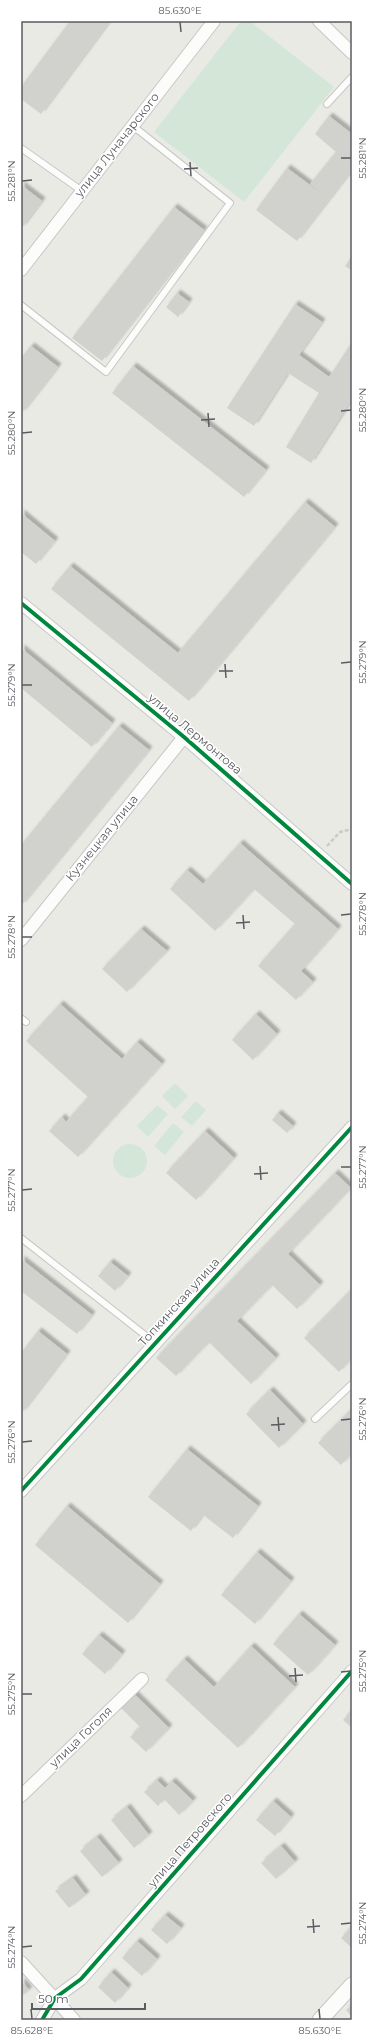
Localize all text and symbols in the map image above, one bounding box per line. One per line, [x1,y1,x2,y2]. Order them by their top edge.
text: 85.630°E [158,4,202,17]
street label: улица Луначарского [71,89,162,201]
text: 55.281°N [356,137,369,179]
text: 55.281°N [5,160,18,202]
text: 55.280°N [356,388,369,432]
text: 55.280°N [5,411,18,455]
text: 55.279°N [356,640,369,684]
text: 55.279°N [5,663,18,707]
street label: улица Лермонтова [144,689,245,777]
street label: Кузнецкая улица [62,792,141,884]
text: 55.278°N [356,892,369,936]
text: 55.278°N [5,915,18,959]
text: 55.277°N [356,1145,369,1189]
text: 55.277°N [5,1168,18,1212]
street label: Топкинская улица [135,1254,222,1349]
text: 55.276°N [356,1397,369,1441]
text: 55.276°N [5,1420,18,1464]
text: 55.275°N [356,1650,369,1692]
text: 55.275°N [5,1673,18,1715]
street label: улица Гоголя [45,1703,115,1771]
street label: улица Петровского [144,1789,235,1891]
text: 55.274°N [356,1901,369,1945]
text: 55.274°N [5,1925,18,1969]
scale bar [32,1985,145,2011]
text: 50 m [38,1991,69,2006]
text: 85.628°E [10,2024,54,2037]
text: 85.630°E [298,2024,342,2037]

